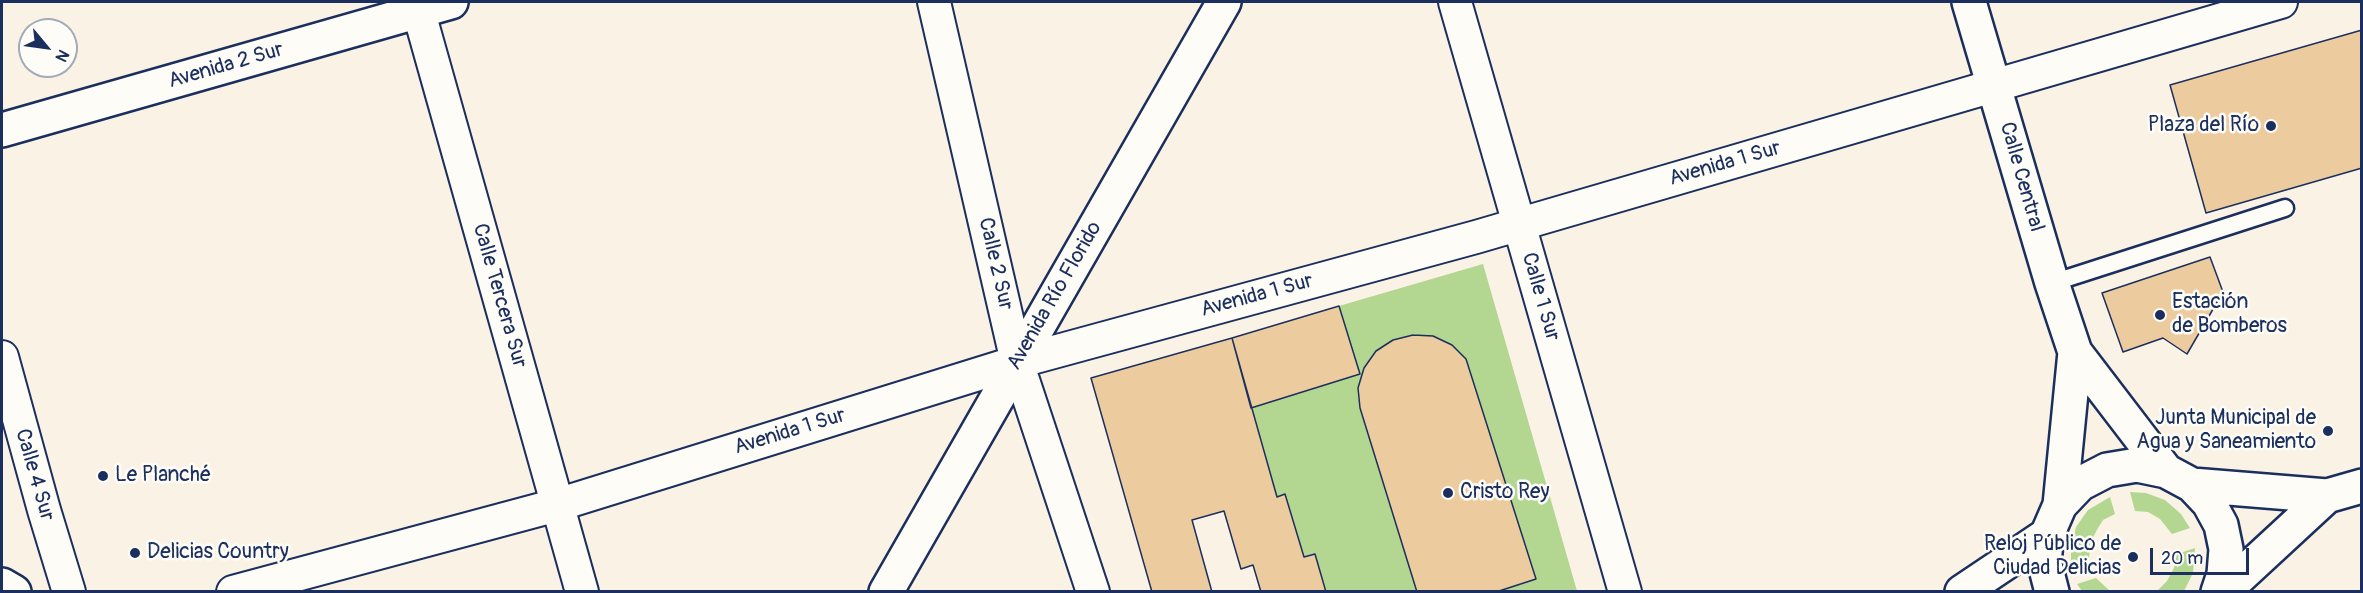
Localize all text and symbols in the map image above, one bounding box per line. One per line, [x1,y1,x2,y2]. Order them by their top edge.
north arrow [18,18,78,78]
street label: Avenida 2 Sur [166,38,286,94]
text: N [51,46,73,65]
place label: Plaza del Río [2148,113,2259,139]
street label: Calle Central [1993,119,2049,235]
marker: Plaza del Río [2264,119,2278,133]
street label: Avenida 1 Sur [1666,136,1784,192]
street label: Calle 2 Sur [972,215,1018,313]
street label: Avenida Río Florido [1002,217,1108,375]
street label: Calle Tercera Sur [466,221,532,371]
street label: Calle 1 Sur [1515,250,1565,344]
street label: Avenida 1 Sur [1198,269,1316,323]
place label: Estación de Bomberos [2172,290,2287,340]
marker: Estación de Bomberos [2153,308,2167,322]
street label: Avenida 1 Sur [731,403,849,461]
place label: Junta Municipal de Agua y Saneamiento [2136,406,2316,456]
marker: Junta Municipal de Agua y Saneamiento [2321,424,2335,438]
street label: Calle 4 Sur [9,426,59,524]
place label: Le Planché [115,463,211,489]
marker: Le Planché [96,469,110,483]
place label: Cristo Rey [1460,480,1549,506]
marker: Cristo Rey [1441,486,1455,500]
place label: Reloj Público de Ciudad Delicias [1984,532,2121,582]
scale bar [2153,536,2252,574]
place label: Delicias Country [147,540,289,566]
marker: Delicias Country [128,546,142,560]
text: 20 m [2161,547,2203,570]
marker: Reloj Público de Ciudad Delicias [2126,550,2140,564]

